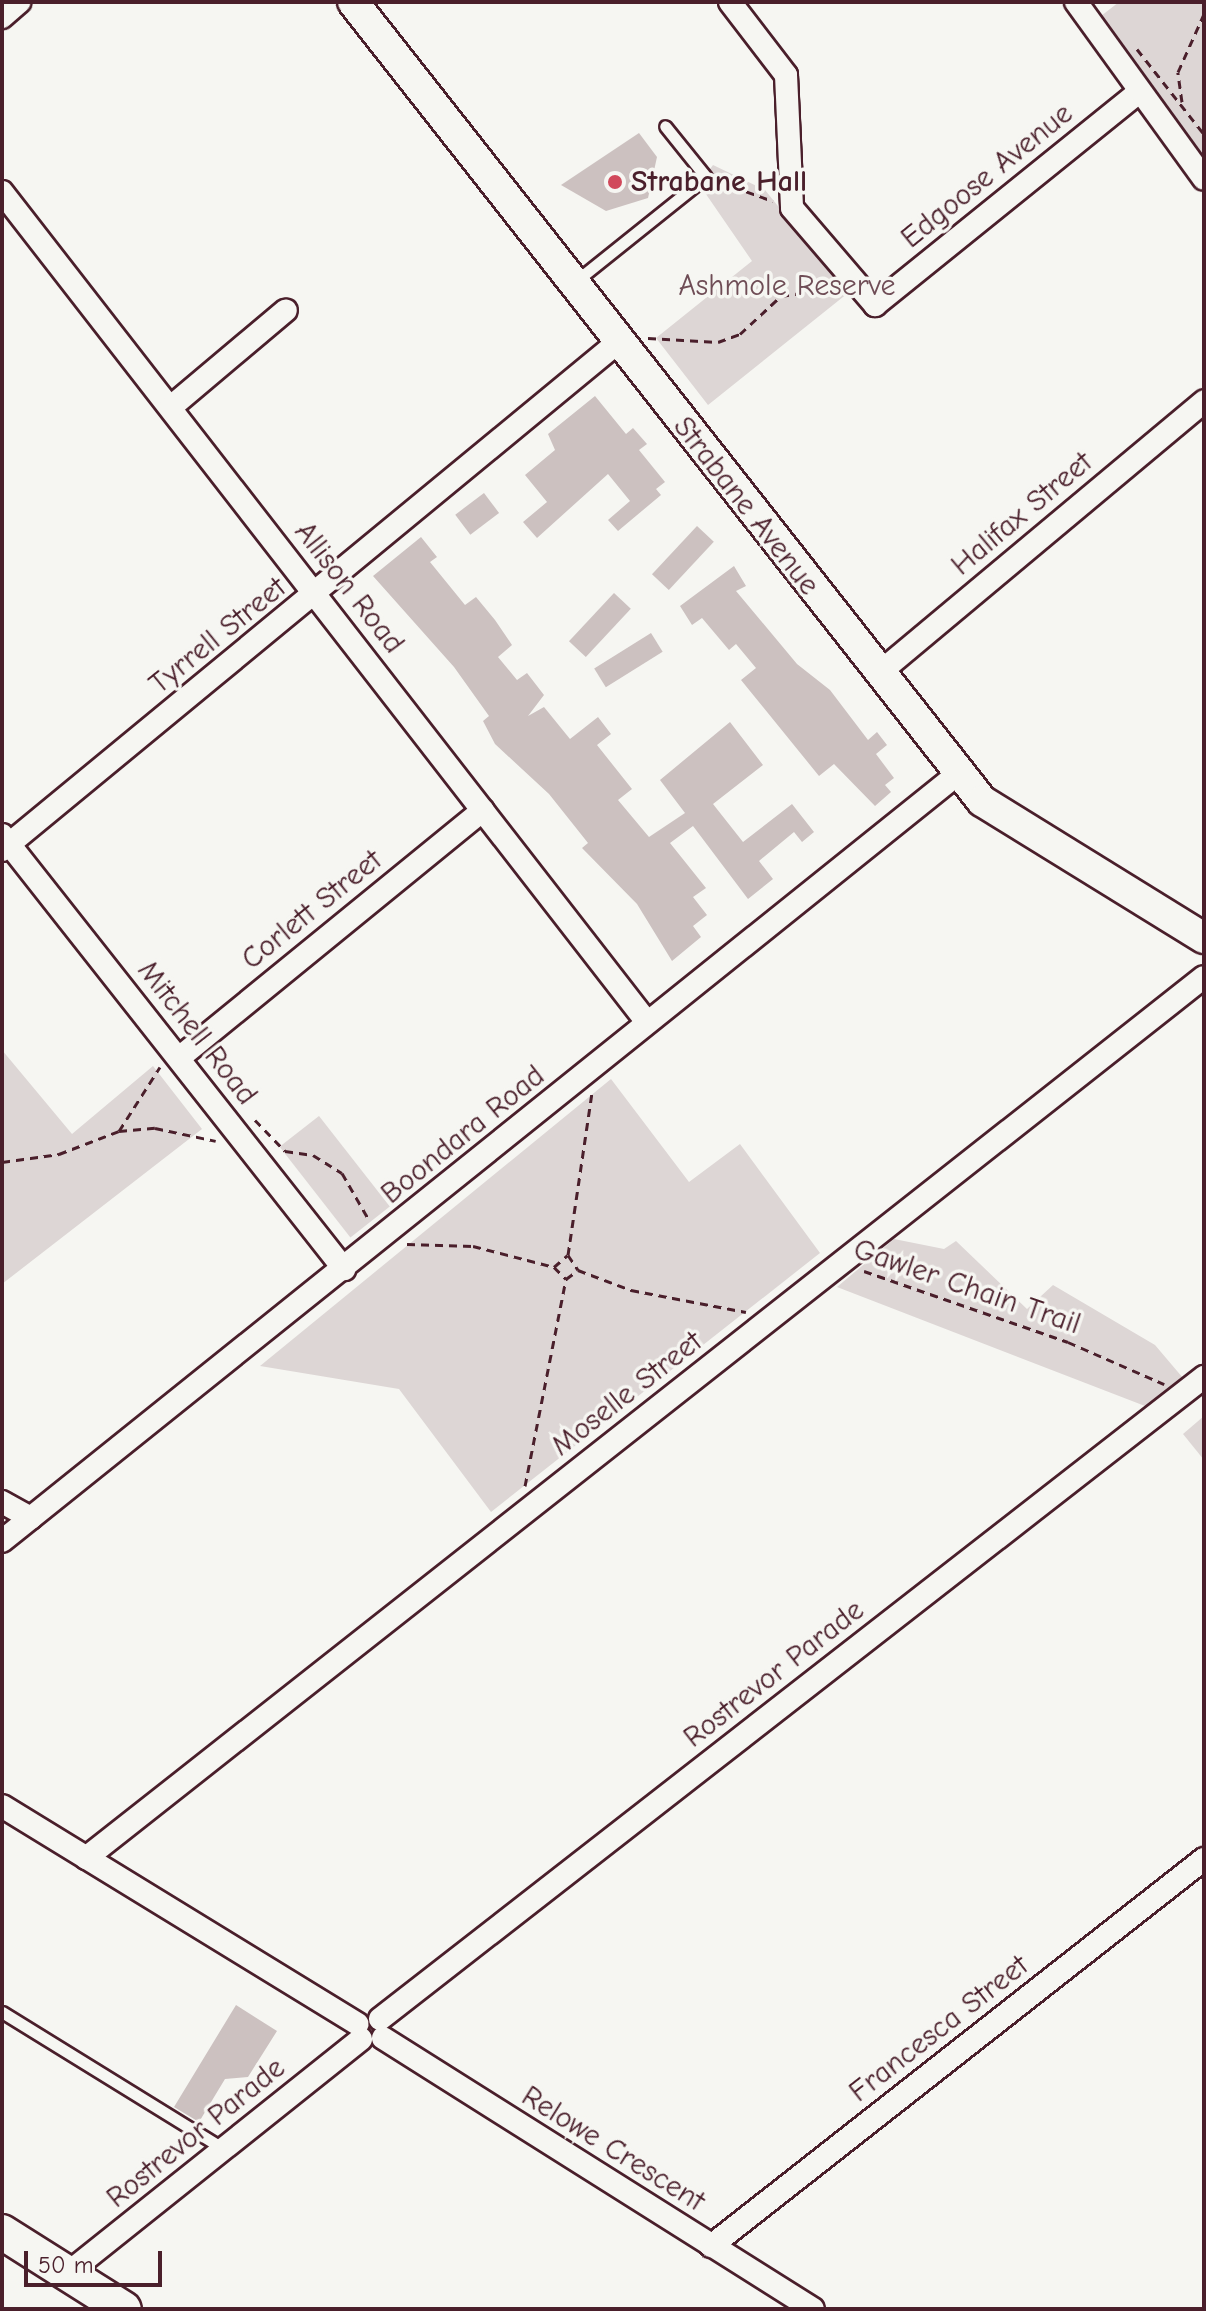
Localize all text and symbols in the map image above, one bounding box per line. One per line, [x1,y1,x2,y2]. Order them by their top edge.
street label: Edgoose Avenue [894,96,1080,256]
place label: Strabane Hall [631,164,807,200]
marker: Strabane Hall [606,173,624,191]
park label: Ashmole Reserve [678,268,896,304]
street label: Strabane Avenue [665,410,827,602]
street label: Halifax Street [944,445,1100,583]
street label: Allison Road [286,515,412,661]
street label: Tyrrell Street [142,570,294,702]
street label: Corlett Street [235,842,389,978]
street label: Mitchell Road [130,954,264,1112]
street label: Boondara Road [374,1058,552,1212]
street label: Gawler Chain Trail [849,1231,1085,1343]
street label: Moselle Street [544,1324,710,1464]
street label: Rostrevor Parade [677,1592,871,1756]
street label: Francesca Street [842,1948,1036,2110]
street label: Rostrevor Parade [100,2050,292,2216]
street label: Relowe Crescent [515,2078,711,2220]
scale bar [28,2235,166,2285]
text: 50 m [38,2251,94,2279]

